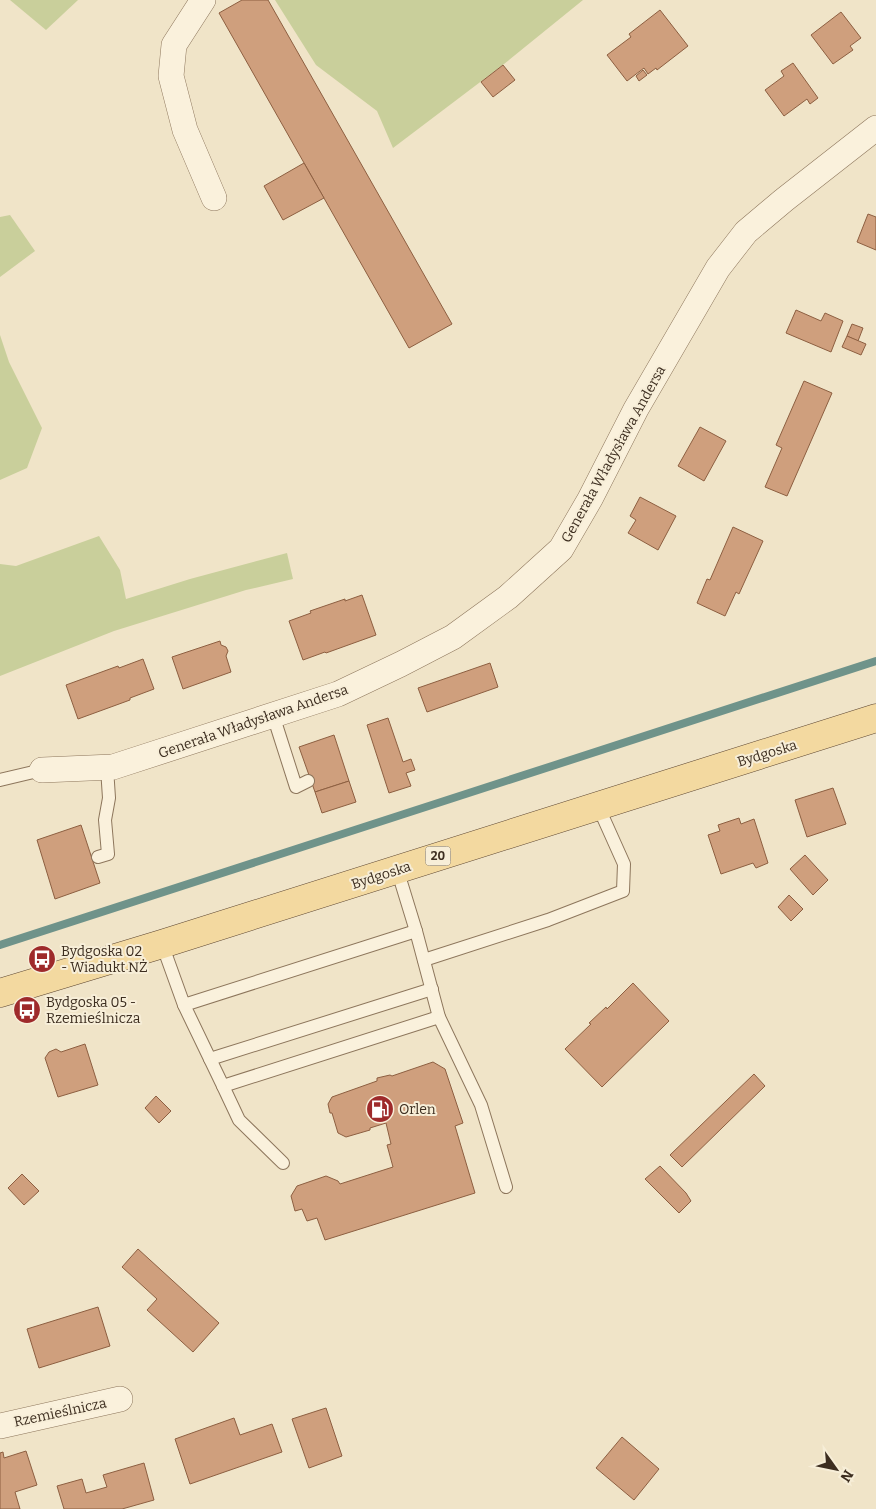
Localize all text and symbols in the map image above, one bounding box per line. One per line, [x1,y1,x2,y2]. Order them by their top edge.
street label: Generała Władysława Andersa [558,362,669,546]
street label: Generała Władysława Andersa [156,681,351,762]
street label: Bydgoska [735,736,799,771]
road number: 20 [426,846,450,866]
street label: Bydgoska [349,858,413,893]
place label: Bydgoska 02 - Wiadukt NŻ [61,943,148,976]
bus stop icon: Bydgoska 02 - Wiadukt NŻ [27,944,57,974]
place label: Bydgoska 05 - Rzemieślnicza [46,994,141,1027]
bus stop icon: Bydgoska 05 - Rzemieślnicza [12,995,42,1025]
fuel station icon: Orlen [365,1094,395,1124]
place label: Orlen [399,1101,436,1118]
street label: Rzemieślnicza [12,1394,108,1431]
north arrow [811,1444,861,1494]
text: N [836,1467,857,1485]

